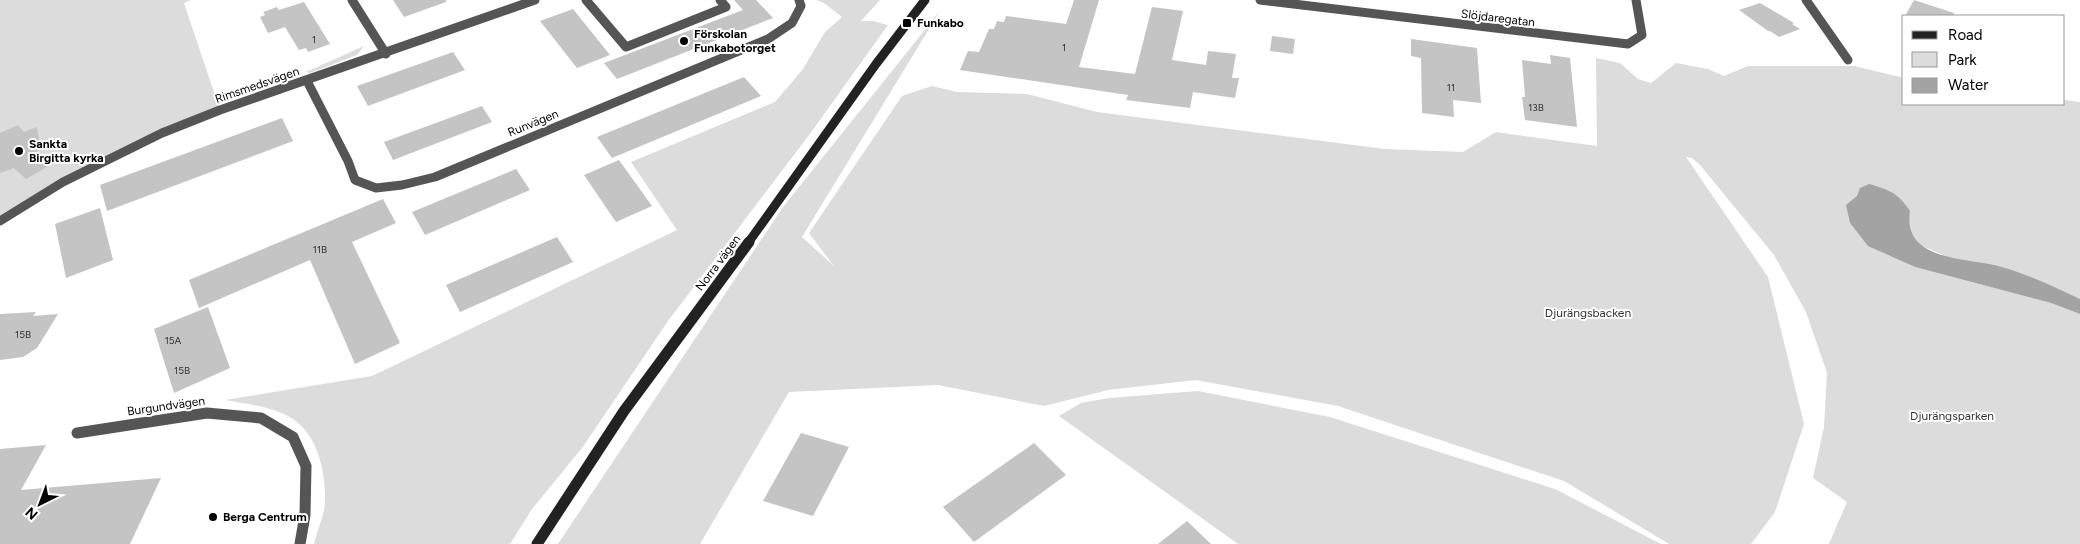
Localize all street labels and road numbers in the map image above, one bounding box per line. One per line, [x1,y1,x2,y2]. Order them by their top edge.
street label: Slöjdaregatan [1460,7,1536,30]
street label: Rimsmedsvägen [213,64,301,106]
street label: Runvägen [506,106,561,140]
street label: Norra vägen [693,232,744,294]
street label: Burgundvägen [126,394,206,418]

